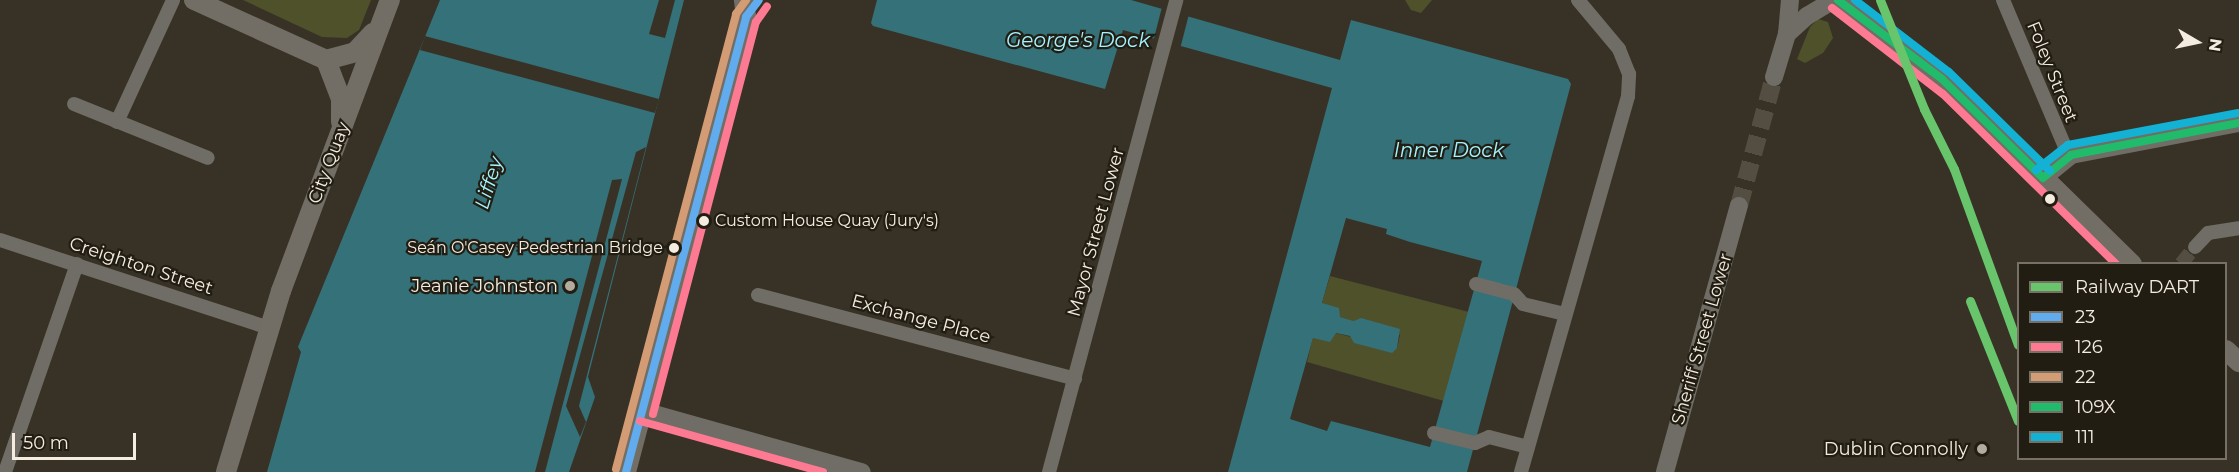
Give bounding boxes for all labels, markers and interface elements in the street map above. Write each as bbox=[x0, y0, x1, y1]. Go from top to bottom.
north arrow bbox=[2167, 12, 2227, 72]
street label: Foley Street bbox=[2022, 18, 2082, 126]
water label: George's Dock bbox=[1006, 28, 1150, 52]
text: N bbox=[2205, 37, 2226, 53]
street label: City Quay bbox=[304, 119, 354, 207]
water label: Inner Dock bbox=[1394, 138, 1504, 162]
street label: Mayor Street Lower bbox=[1063, 145, 1129, 319]
water label: Liffey bbox=[470, 154, 508, 212]
unlabelled marker bbox=[2044, 193, 2056, 205]
place label: Custom House Quay (Jury's) bbox=[715, 211, 939, 231]
marker: Custom House Quay (Jury's) bbox=[698, 215, 710, 227]
street label: Creighton Street bbox=[67, 233, 215, 299]
place label: Seán O'Casey Pedestrian Bridge bbox=[407, 238, 663, 258]
marker: Seán O'Casey Pedestrian Bridge bbox=[668, 242, 680, 254]
street label: Sheriff Street Lower bbox=[1667, 251, 1737, 427]
legend bbox=[2017, 262, 2227, 460]
place label: Jeanie Johnston bbox=[411, 275, 558, 297]
text: Railway DART bbox=[2075, 276, 2199, 298]
marker: Jeanie Johnston bbox=[563, 279, 577, 293]
street label: Exchange Place bbox=[849, 290, 993, 348]
text: 23 bbox=[2075, 306, 2095, 328]
text: 126 bbox=[2075, 336, 2103, 358]
text: 22 bbox=[2075, 366, 2095, 388]
text: 109X bbox=[2075, 396, 2116, 418]
scale bar bbox=[15, 421, 140, 459]
text: 111 bbox=[2075, 426, 2095, 448]
text: 50 m bbox=[23, 432, 69, 454]
place label: Dublin Connolly bbox=[1824, 438, 1968, 460]
marker: Dublin Connolly bbox=[1973, 440, 1991, 458]

